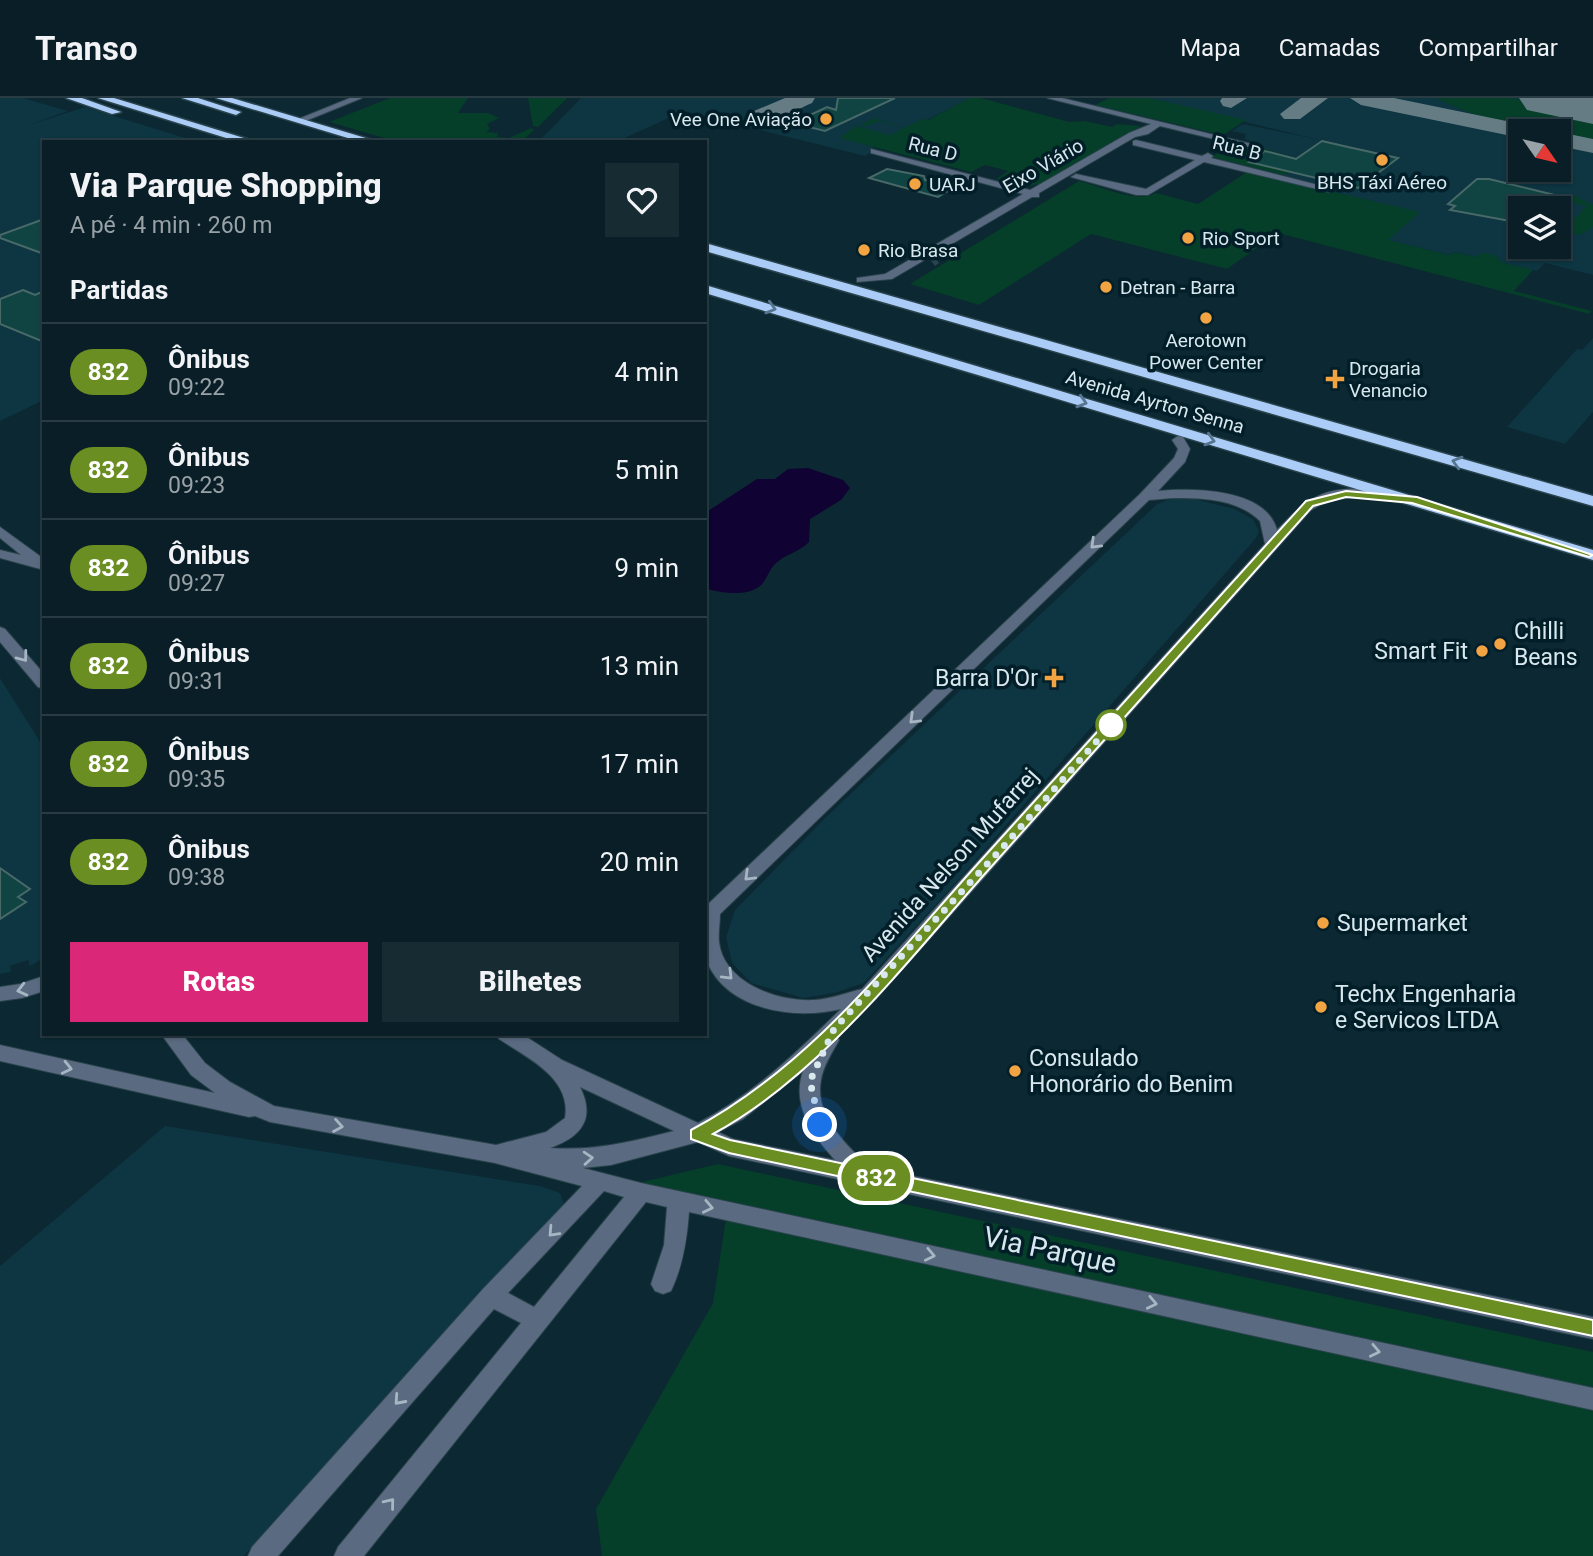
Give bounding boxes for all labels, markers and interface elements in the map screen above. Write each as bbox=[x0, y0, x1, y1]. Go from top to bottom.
text: Transo bbox=[35, 29, 138, 68]
text: Mapa bbox=[1180, 34, 1241, 62]
text: Camadas bbox=[1279, 34, 1380, 62]
text: Compartilhar bbox=[1418, 34, 1558, 62]
place label: Vee One Aviação bbox=[670, 108, 812, 131]
marker: Vee One Aviação bbox=[818, 111, 834, 127]
north arrow bbox=[1508, 119, 1572, 182]
map controls bbox=[1508, 119, 1571, 259]
street label: Rua B bbox=[1210, 131, 1264, 165]
street label: Rua D bbox=[906, 132, 960, 166]
street label: Eixo Viário bbox=[999, 134, 1087, 198]
marker: BHS Táxi Aéreo bbox=[1374, 152, 1390, 168]
button: heart bbox=[605, 163, 679, 237]
text: Via Parque Shopping bbox=[70, 166, 382, 205]
place label: BHS Táxi Aéreo bbox=[1317, 171, 1447, 194]
place label: UARJ bbox=[929, 173, 976, 196]
marker: UARJ bbox=[907, 176, 923, 192]
button: layers bbox=[1508, 196, 1571, 259]
text: A pé · 4 min · 260 m bbox=[70, 212, 272, 239]
place label: Rio Sport bbox=[1202, 227, 1280, 250]
marker: Rio Sport bbox=[1180, 230, 1196, 246]
place label: Rio Brasa bbox=[878, 239, 958, 262]
marker: Rio Brasa bbox=[856, 242, 872, 258]
text: Partidas bbox=[70, 275, 168, 305]
place label: Detran - Barra bbox=[1120, 276, 1235, 299]
marker: Detran - Barra bbox=[1098, 279, 1114, 295]
one-way arrow bbox=[765, 300, 777, 315]
marker: Aerotown Power Center bbox=[1198, 310, 1214, 326]
place label: Aerotown Power Center bbox=[1149, 329, 1263, 374]
text: Ônibus bbox=[168, 344, 250, 374]
text: 4 min bbox=[614, 357, 679, 387]
place label: Drogaria Venancio bbox=[1349, 357, 1428, 402]
text: 832 bbox=[88, 358, 129, 386]
street label: Avenida Ayrton Senna bbox=[1063, 366, 1247, 438]
marker: Drogaria Venancio bbox=[1327, 371, 1343, 387]
text: 09:22 bbox=[168, 374, 225, 401]
one-way arrow bbox=[1076, 394, 1088, 409]
one-way arrow bbox=[1204, 432, 1216, 447]
text: Ônibus bbox=[168, 442, 250, 472]
text: 5 min bbox=[614, 455, 679, 485]
text: 832 bbox=[88, 456, 129, 484]
one-way arrow bbox=[1451, 456, 1463, 470]
text: 09:23 bbox=[168, 472, 225, 499]
one-way arrow bbox=[1090, 536, 1103, 549]
text: Ônibus bbox=[168, 540, 250, 570]
text: 9 min bbox=[614, 553, 679, 583]
text: 832 bbox=[88, 554, 129, 582]
text: 09:27 bbox=[168, 570, 225, 597]
place label: Chilli Beans bbox=[1514, 618, 1578, 671]
marker: Chilli Beans bbox=[1492, 636, 1508, 652]
text: Ônibus bbox=[168, 638, 250, 668]
place label: Smart Fit bbox=[1374, 638, 1468, 665]
marker: Smart Fit bbox=[1474, 643, 1490, 659]
one-way arrow bbox=[15, 649, 27, 662]
text: 13 min bbox=[600, 651, 679, 681]
text: 832 bbox=[88, 652, 129, 680]
place label: Barra D'Or bbox=[935, 665, 1038, 692]
text: 09:31 bbox=[168, 668, 225, 695]
marker: Barra D'Or bbox=[1044, 668, 1064, 688]
one-way arrow bbox=[909, 710, 922, 723]
unlabelled marker bbox=[1096, 710, 1126, 740]
text: Ônibus bbox=[168, 736, 250, 766]
text: 17 min bbox=[600, 749, 679, 779]
text: 832 bbox=[88, 750, 129, 778]
street label: Avenida Nelson Mufarrej bbox=[856, 763, 1044, 967]
text: 09:35 bbox=[168, 766, 225, 793]
text: Ônibus bbox=[168, 834, 250, 864]
text: 20 min bbox=[600, 847, 679, 877]
text: 832 bbox=[88, 848, 129, 876]
text: 09:38 bbox=[168, 864, 225, 891]
one-way arrow bbox=[745, 868, 758, 881]
place label: Supermarket bbox=[1337, 910, 1468, 937]
marker: Supermarket bbox=[1315, 915, 1331, 931]
button: Rotas bbox=[70, 942, 368, 1022]
button: Bilhetes bbox=[382, 942, 679, 1022]
one-way arrow bbox=[720, 966, 733, 979]
place label: Techx Engenharia e Servicos LTDA bbox=[1335, 981, 1516, 1034]
one-way arrow bbox=[16, 982, 28, 996]
marker: Techx Engenharia e Servicos LTDA bbox=[1313, 999, 1329, 1015]
place label: Consulado Honorário do Benim bbox=[1029, 1045, 1233, 1098]
one-way arrow bbox=[60, 1060, 72, 1074]
marker: Consulado Honorário do Benim bbox=[1007, 1063, 1023, 1079]
your location bbox=[802, 1107, 837, 1142]
one-way arrow bbox=[332, 1118, 344, 1133]
one-way arrow bbox=[583, 1151, 594, 1166]
line badge: 832 bbox=[836, 1155, 916, 1201]
text: 832 bbox=[855, 1164, 897, 1192]
one-way arrow bbox=[702, 1198, 714, 1213]
street label: Via Parque bbox=[981, 1220, 1119, 1280]
one-way arrow bbox=[548, 1224, 561, 1237]
one-way arrow bbox=[924, 1247, 936, 1261]
one-way arrow bbox=[1146, 1295, 1158, 1310]
one-way arrow bbox=[1369, 1343, 1381, 1358]
one-way arrow bbox=[394, 1392, 407, 1405]
one-way arrow bbox=[382, 1499, 395, 1511]

